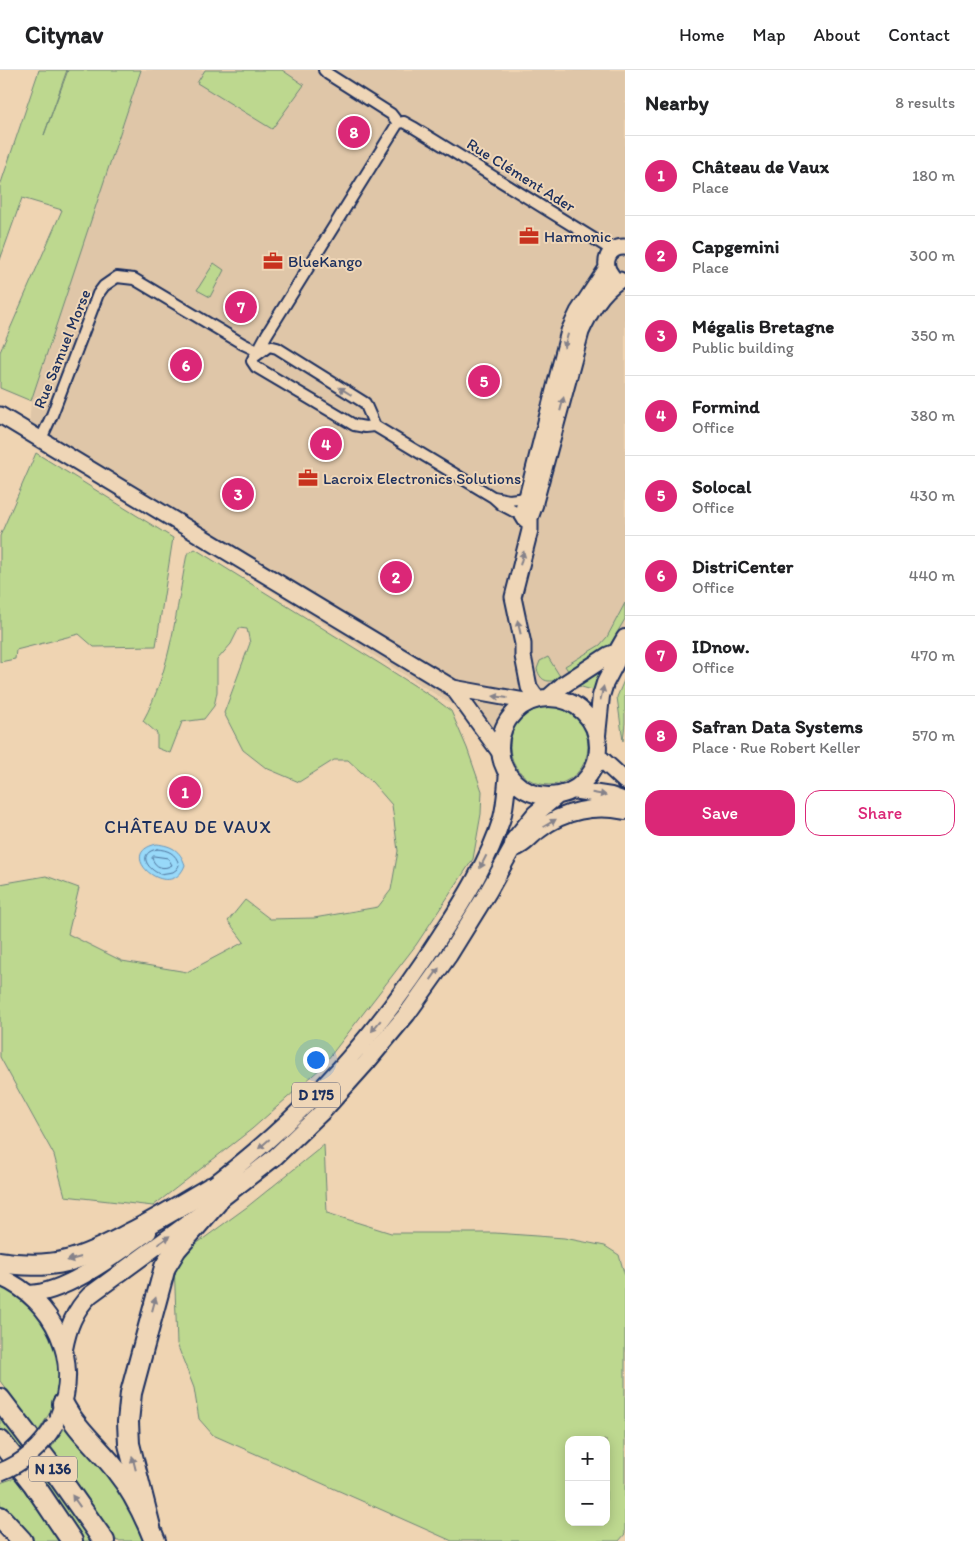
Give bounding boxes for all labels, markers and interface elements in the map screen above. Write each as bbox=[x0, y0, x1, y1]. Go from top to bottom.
text: Citynav bbox=[25, 20, 103, 49]
text: Home bbox=[679, 24, 725, 46]
text: Map bbox=[753, 24, 786, 46]
text: About bbox=[814, 24, 860, 46]
text: Contact bbox=[888, 24, 950, 46]
text: Nearby bbox=[645, 90, 709, 115]
text: 8 results bbox=[895, 93, 955, 112]
pin: 8 bbox=[338, 113, 370, 151]
street label: Rue Clément Ader bbox=[463, 134, 579, 216]
text: Château de Vaux bbox=[692, 155, 829, 178]
text: 1 bbox=[657, 166, 665, 185]
text: 180 m bbox=[912, 166, 955, 185]
text: Place bbox=[692, 178, 729, 197]
office icon: Harmonic bbox=[518, 225, 540, 247]
place label: Harmonic bbox=[544, 227, 611, 246]
text: Capgemini bbox=[692, 235, 779, 258]
text: 2 bbox=[657, 246, 665, 265]
text: 300 m bbox=[910, 246, 955, 265]
office icon: BlueKango bbox=[262, 250, 284, 272]
place label: BlueKango bbox=[288, 252, 363, 271]
text: Place bbox=[692, 258, 729, 277]
street label: Rue Samuel Morse bbox=[29, 287, 95, 411]
pin: 7 bbox=[225, 288, 257, 326]
text: Mégalis Bretagne bbox=[692, 315, 834, 338]
text: 3 bbox=[657, 326, 665, 345]
text: 350 m bbox=[911, 326, 955, 345]
one-way arrow bbox=[562, 333, 570, 348]
text: Public building bbox=[692, 338, 794, 357]
pin: 6 bbox=[170, 346, 202, 384]
pin: 5 bbox=[468, 362, 500, 400]
one-way arrow bbox=[338, 386, 351, 395]
text: Formind bbox=[692, 395, 760, 418]
one-way arrow bbox=[558, 397, 566, 412]
text: 4 bbox=[656, 406, 666, 425]
text: 380 m bbox=[911, 406, 955, 425]
text: Office bbox=[692, 418, 734, 437]
pin: 4 bbox=[310, 425, 342, 463]
office icon: Lacroix Electronics Solutions bbox=[297, 467, 319, 489]
place label: Lacroix Electronics Solutions bbox=[323, 469, 521, 488]
pin: 3 bbox=[222, 475, 254, 513]
text: Solocal bbox=[692, 475, 751, 498]
text: 5 bbox=[657, 486, 665, 505]
text: 430 m bbox=[910, 486, 955, 505]
text: Office bbox=[692, 498, 734, 517]
one-way arrow bbox=[518, 550, 526, 565]
text: DistriCenter bbox=[692, 555, 793, 578]
pin: 2 bbox=[380, 558, 412, 596]
text: 6 bbox=[657, 566, 665, 585]
text: 440 m bbox=[909, 566, 955, 585]
text: Office bbox=[692, 578, 734, 597]
one-way arrow bbox=[515, 619, 523, 634]
text: IDnow. bbox=[692, 635, 750, 658]
text: 7 bbox=[657, 646, 665, 665]
text: 470 m bbox=[911, 646, 955, 665]
text: Office bbox=[692, 658, 734, 677]
one-way arrow bbox=[598, 686, 606, 701]
one-way arrow bbox=[491, 693, 507, 701]
text: Safran Data Systems bbox=[692, 715, 863, 738]
text: 8 bbox=[657, 726, 665, 745]
text: 570 m bbox=[912, 726, 955, 745]
text: Place · Rue Robert Keller bbox=[692, 738, 860, 757]
pin: 1 bbox=[169, 773, 201, 811]
button: Save bbox=[645, 790, 795, 836]
button: Share bbox=[805, 790, 955, 836]
one-way arrow bbox=[591, 791, 607, 799]
district label: CHÂTEAU DE VAUX bbox=[104, 816, 272, 838]
one-way arrow bbox=[543, 818, 556, 827]
one-way arrow bbox=[479, 855, 487, 870]
one-way arrow bbox=[430, 967, 440, 981]
one-way arrow bbox=[371, 1020, 382, 1033]
your location bbox=[303, 1047, 329, 1073]
road number: D 175 bbox=[292, 1082, 340, 1108]
one-way arrow bbox=[258, 1138, 271, 1149]
one-way arrow bbox=[157, 1235, 171, 1245]
one-way arrow bbox=[67, 1256, 82, 1264]
one-way arrow bbox=[150, 1296, 158, 1311]
map controls bbox=[565, 1436, 610, 1526]
button: + bbox=[565, 1436, 610, 1481]
one-way arrow bbox=[130, 1455, 138, 1470]
road number: N 136 bbox=[29, 1456, 77, 1482]
button: − bbox=[565, 1481, 610, 1526]
one-way arrow bbox=[71, 1494, 81, 1508]

